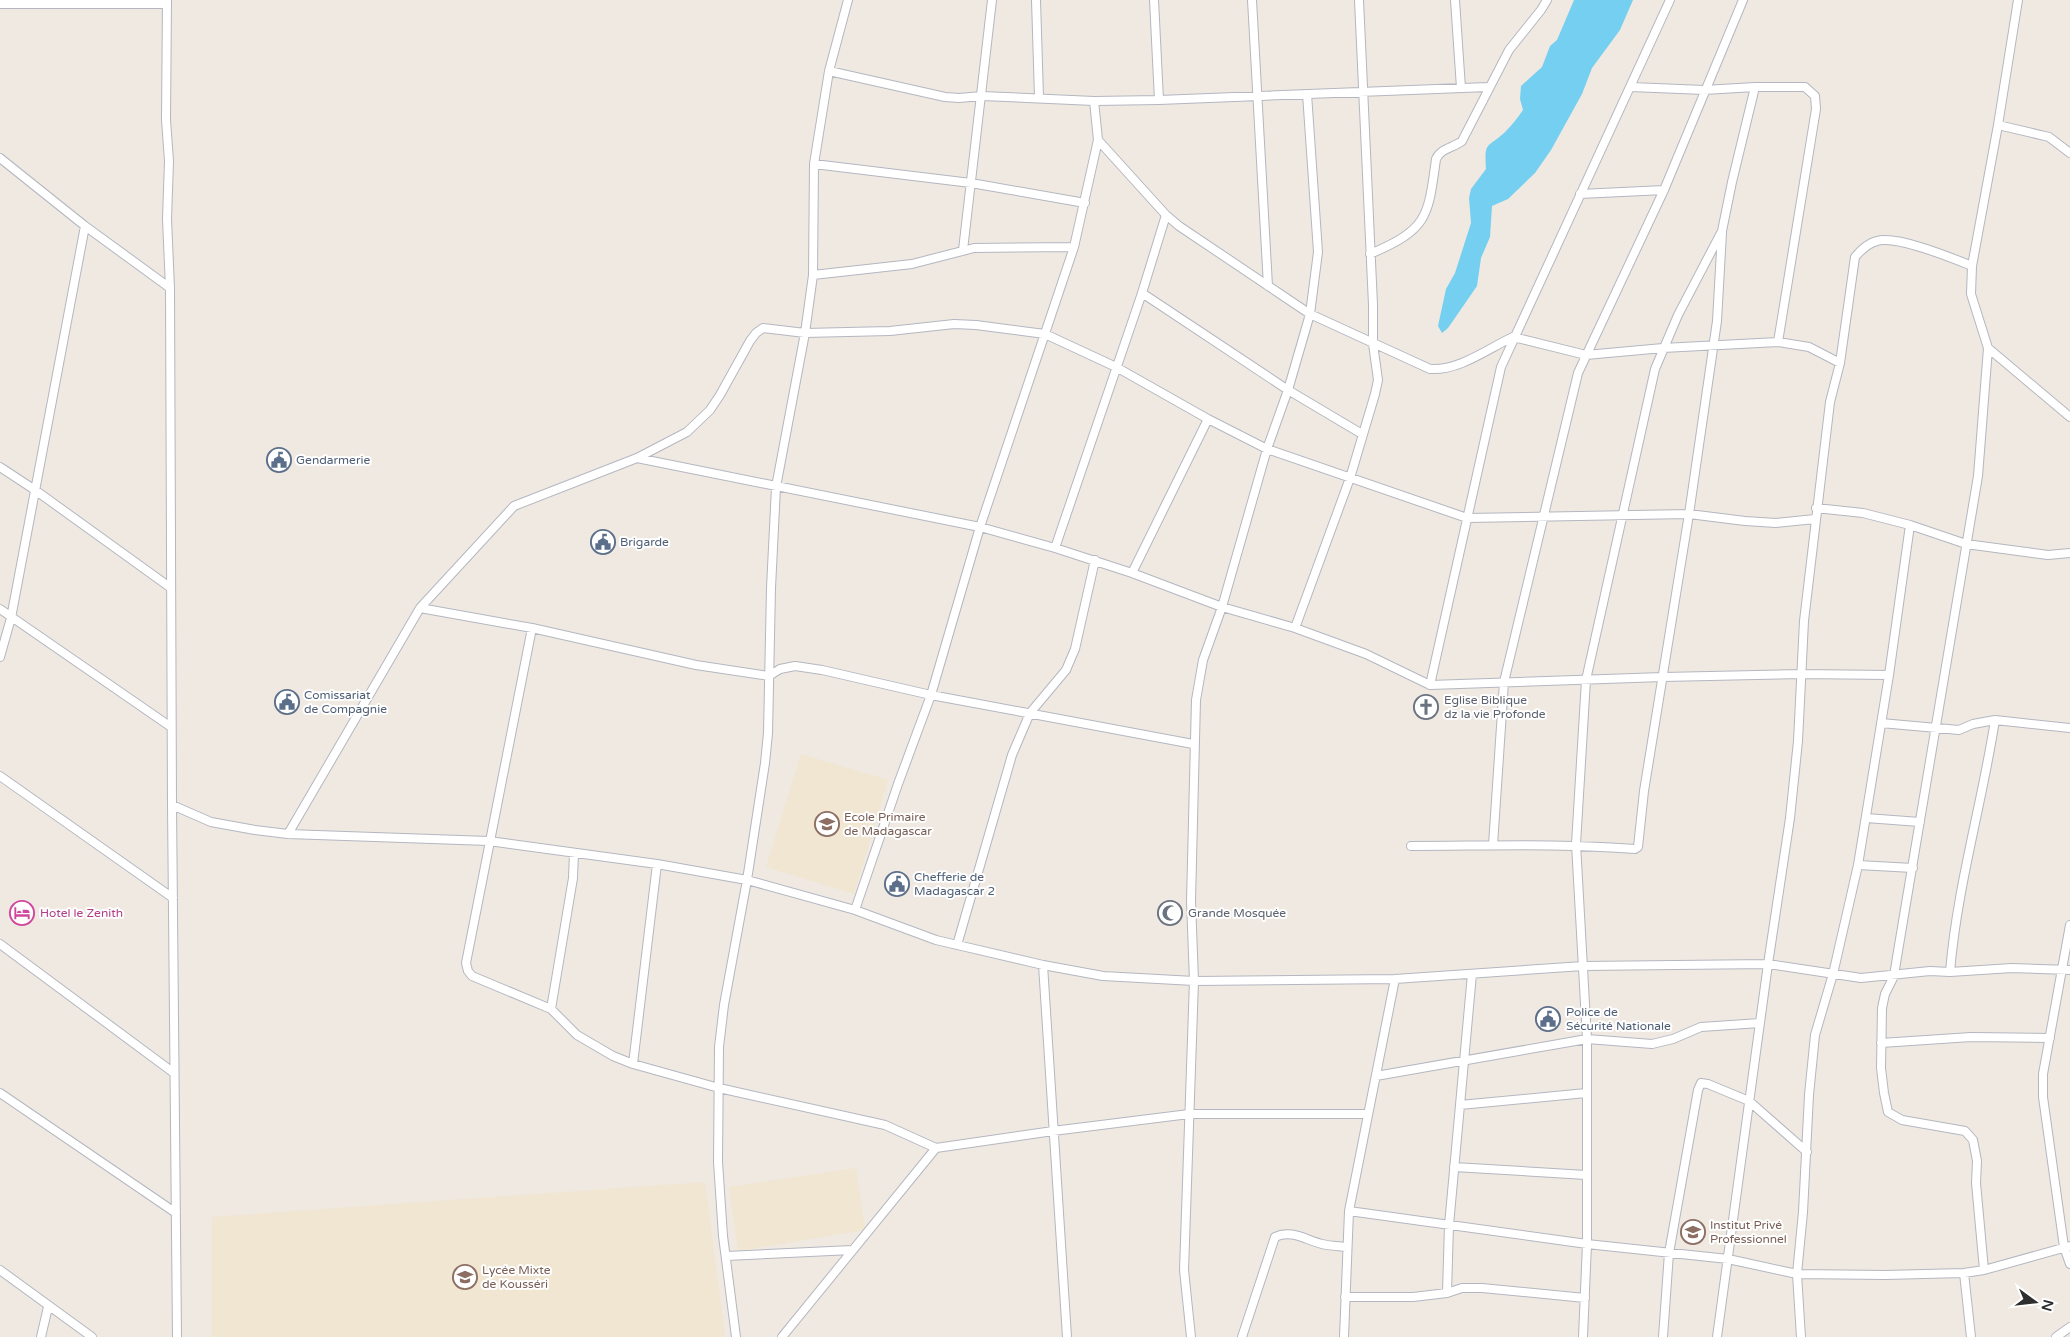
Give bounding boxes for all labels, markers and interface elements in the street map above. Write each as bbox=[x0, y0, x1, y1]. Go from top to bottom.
public building icon: Gendarmerie bbox=[266, 447, 292, 473]
place label: Gendarmerie bbox=[296, 453, 370, 467]
public building icon: Brigarde bbox=[590, 529, 616, 555]
place label: Brigarde bbox=[620, 535, 669, 549]
place label: Comissariat de Compagnie bbox=[304, 688, 387, 716]
public building icon: Comissariat de Compagnie bbox=[274, 689, 300, 715]
place label: Eglise Biblique dz la vie Profonde bbox=[1444, 693, 1546, 721]
church icon: Eglise Biblique dz la vie Profonde bbox=[1413, 694, 1439, 720]
place label: Ecole Primaire de Madagascar bbox=[844, 810, 932, 838]
school or university icon: Ecole Primaire de Madagascar bbox=[814, 811, 840, 837]
place label: Chefferie de Madagascar 2 bbox=[914, 870, 995, 898]
public building icon: Chefferie de Madagascar 2 bbox=[884, 871, 910, 897]
hotel icon: Hotel le Zenith bbox=[9, 900, 35, 926]
mosque icon: Grande Mosquée bbox=[1157, 900, 1183, 926]
place label: Hotel le Zenith bbox=[40, 906, 123, 920]
place label: Grande Mosquée bbox=[1188, 906, 1286, 920]
place label: Police de Sécurité Nationale bbox=[1566, 1005, 1671, 1033]
public building icon: Police de Sécurité Nationale bbox=[1535, 1006, 1561, 1032]
place label: Institut Privé Professionnel bbox=[1710, 1218, 1787, 1246]
school or university icon: Institut Privé Professionnel bbox=[1680, 1219, 1706, 1245]
place label: Lycée Mixte de Kousséri bbox=[482, 1263, 551, 1291]
school or university icon: Lycée Mixte de Kousséri bbox=[452, 1264, 478, 1290]
north arrow bbox=[2010, 1277, 2060, 1327]
text: N bbox=[2037, 1298, 2057, 1313]

